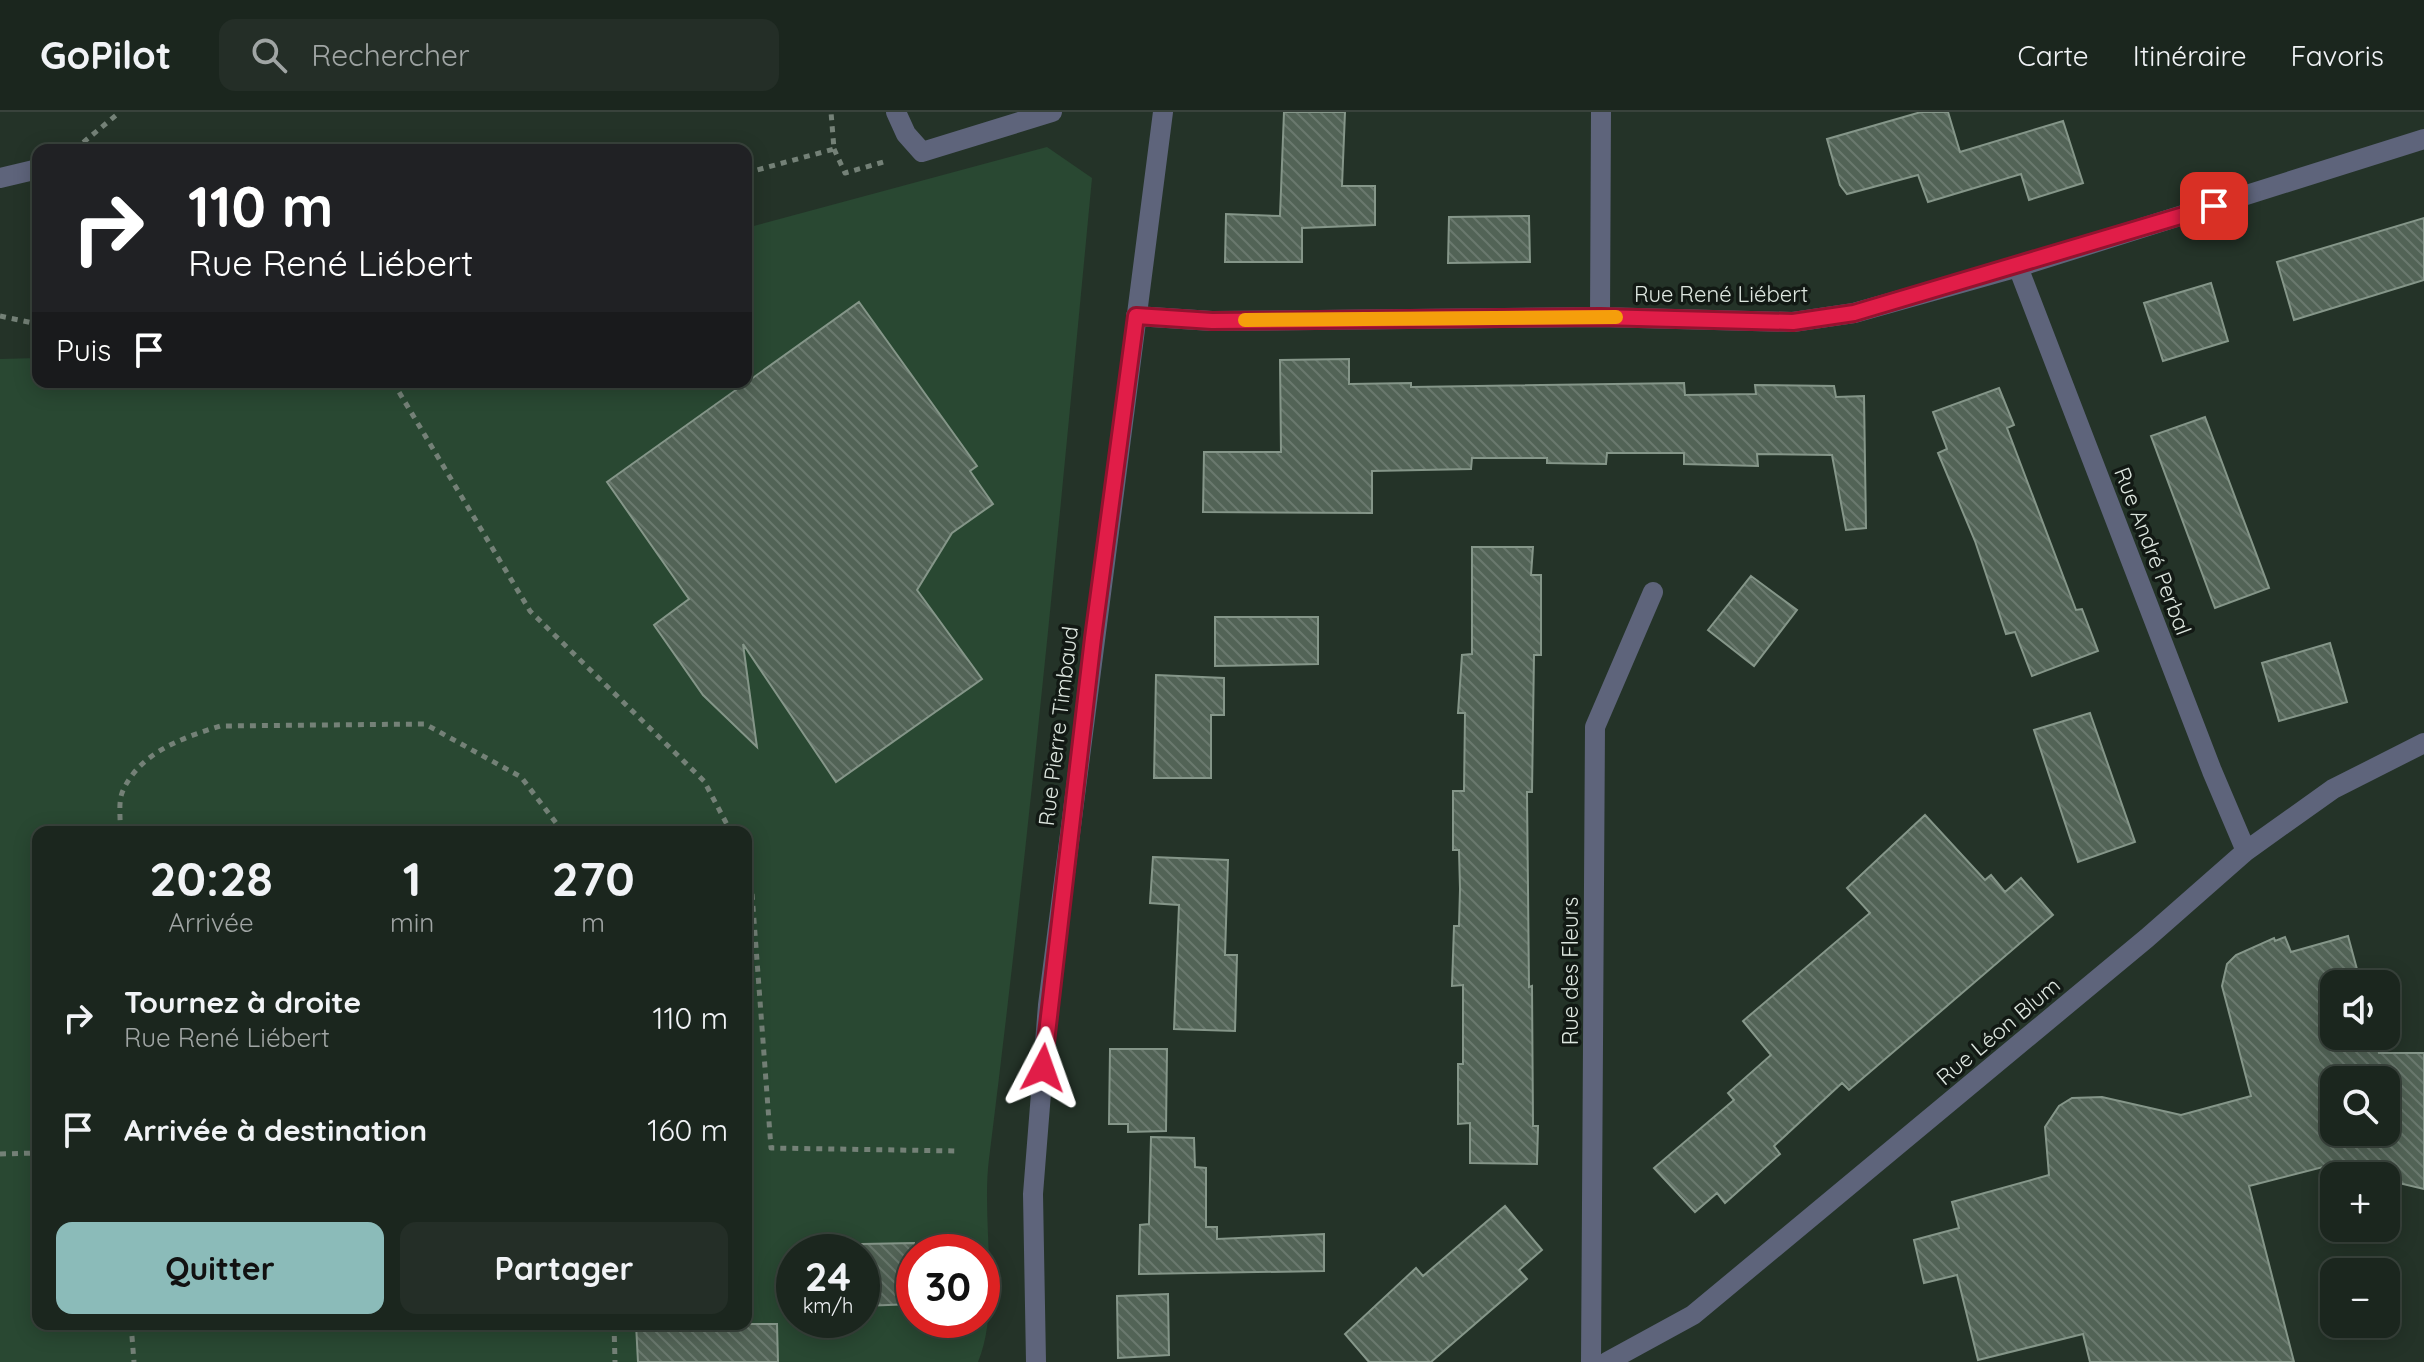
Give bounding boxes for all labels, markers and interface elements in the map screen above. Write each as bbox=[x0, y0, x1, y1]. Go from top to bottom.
search box bbox=[219, 19, 779, 91]
text: GoPilot bbox=[40, 31, 171, 79]
icon: search bbox=[247, 33, 291, 77]
text: Rechercher bbox=[311, 36, 470, 74]
text: Carte bbox=[2017, 38, 2089, 73]
text: Itinéraire bbox=[2133, 38, 2247, 73]
text: Favoris bbox=[2291, 38, 2384, 73]
text: 110 m bbox=[188, 171, 333, 241]
pin bbox=[2180, 172, 2248, 240]
icon: right bbox=[56, 176, 160, 280]
icon: arrive bbox=[2192, 184, 2236, 228]
text: Rue René Liébert bbox=[188, 240, 473, 285]
street label: Rue René Liébert bbox=[1634, 280, 1808, 308]
icon: arrive bbox=[127, 328, 171, 372]
text: Puis bbox=[56, 331, 111, 369]
street label: Rue André Perbal bbox=[2108, 463, 2198, 639]
street label: Rue Pierre Timbaud bbox=[1032, 625, 1084, 827]
text: 20:28 bbox=[149, 848, 273, 908]
text: 1 bbox=[403, 848, 422, 908]
text: 270 bbox=[552, 848, 635, 908]
street label: Rue des Fleurs bbox=[1556, 897, 1584, 1045]
text: Arrivée bbox=[168, 906, 254, 939]
text: min bbox=[390, 906, 434, 939]
text: m bbox=[581, 906, 605, 939]
map controls bbox=[2320, 970, 2400, 1338]
button: sound bbox=[2320, 970, 2400, 1050]
street label: Rue Léon Blum bbox=[1930, 971, 2066, 1091]
text: Tournez à droite bbox=[124, 983, 361, 1021]
icon: right bbox=[56, 996, 100, 1040]
text: 110 m bbox=[652, 999, 728, 1037]
text: Rue René Liébert bbox=[124, 1021, 330, 1054]
position arrow bbox=[1001, 1026, 1085, 1110]
button: search bbox=[2320, 1066, 2400, 1146]
icon: arrive bbox=[56, 1108, 100, 1152]
text: Arrivée à destination bbox=[124, 1111, 427, 1149]
text: 160 m bbox=[647, 1111, 728, 1149]
button: + bbox=[2320, 1162, 2400, 1242]
button: Quitter bbox=[56, 1222, 384, 1314]
button: Partager bbox=[400, 1222, 728, 1314]
speed limit sign: 30 bbox=[896, 1234, 1000, 1338]
text: 24 bbox=[805, 1251, 851, 1301]
button: − bbox=[2320, 1258, 2400, 1338]
text: km/h bbox=[803, 1293, 853, 1318]

